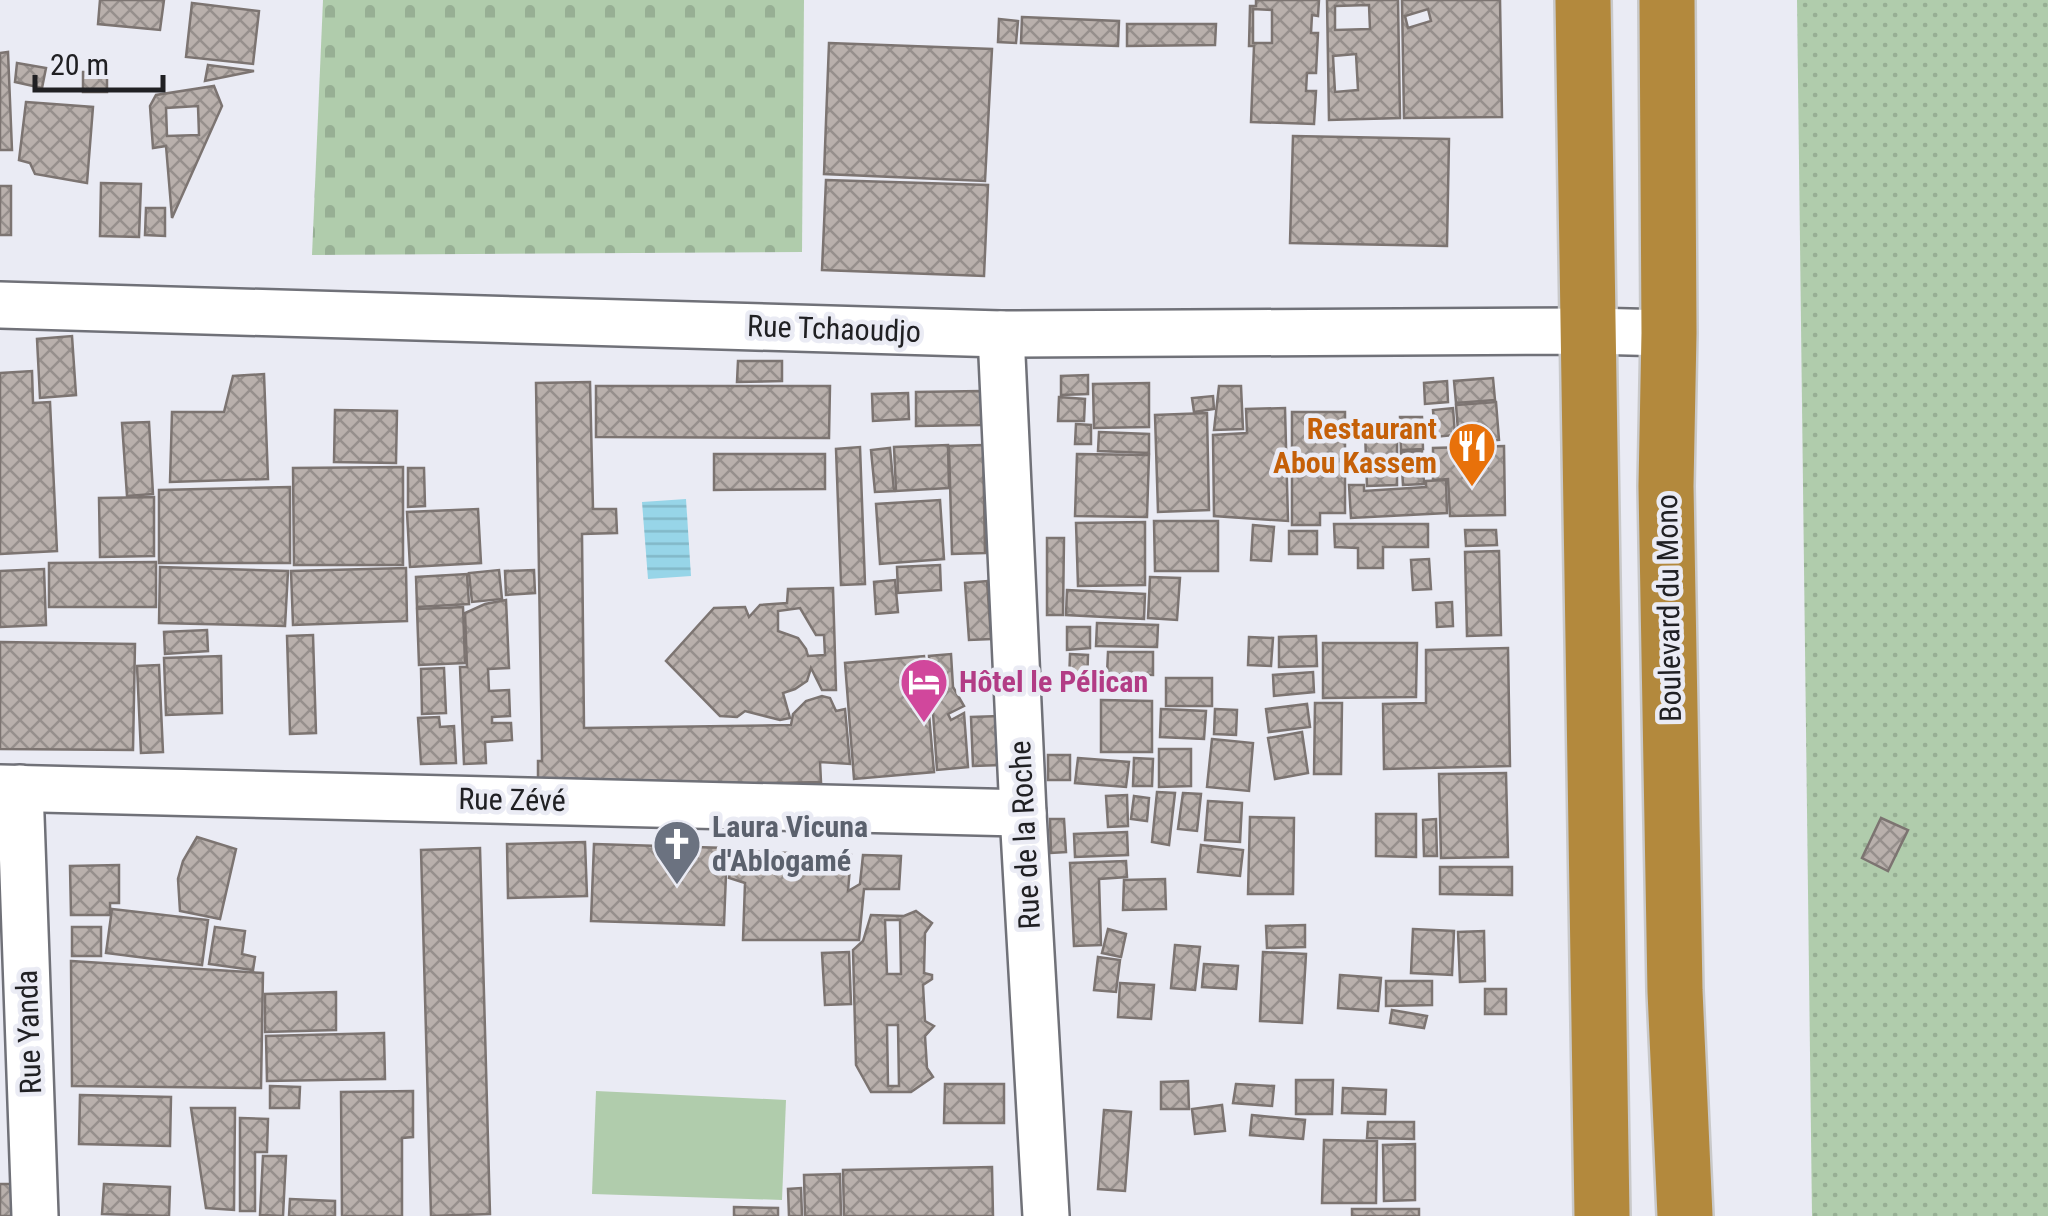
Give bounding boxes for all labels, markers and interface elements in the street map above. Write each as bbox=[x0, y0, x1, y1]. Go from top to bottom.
scale bar bbox=[35, 30, 162, 92]
text: 20 m bbox=[50, 47, 109, 82]
street label: Rue Tchaoudjo bbox=[747, 308, 922, 349]
place label: Restaurant Abou Kassem bbox=[1273, 411, 1437, 480]
restaurant icon: Restaurant Abou Kassem bbox=[1446, 420, 1498, 488]
street label: Boulevard du Mono bbox=[1649, 494, 1688, 722]
hotel icon: Hôtel le Pélican bbox=[898, 656, 950, 724]
place label: Hôtel le Pélican bbox=[959, 664, 1148, 699]
street label: Rue de la Roche bbox=[1002, 740, 1047, 930]
street label: Rue Zévé bbox=[458, 781, 566, 818]
place label: Laura Vicuna d'Ablogamé bbox=[712, 809, 868, 878]
church icon: Laura Vicuna d'Ablogamé bbox=[651, 818, 703, 886]
street label: Rue Yanda bbox=[9, 969, 48, 1095]

